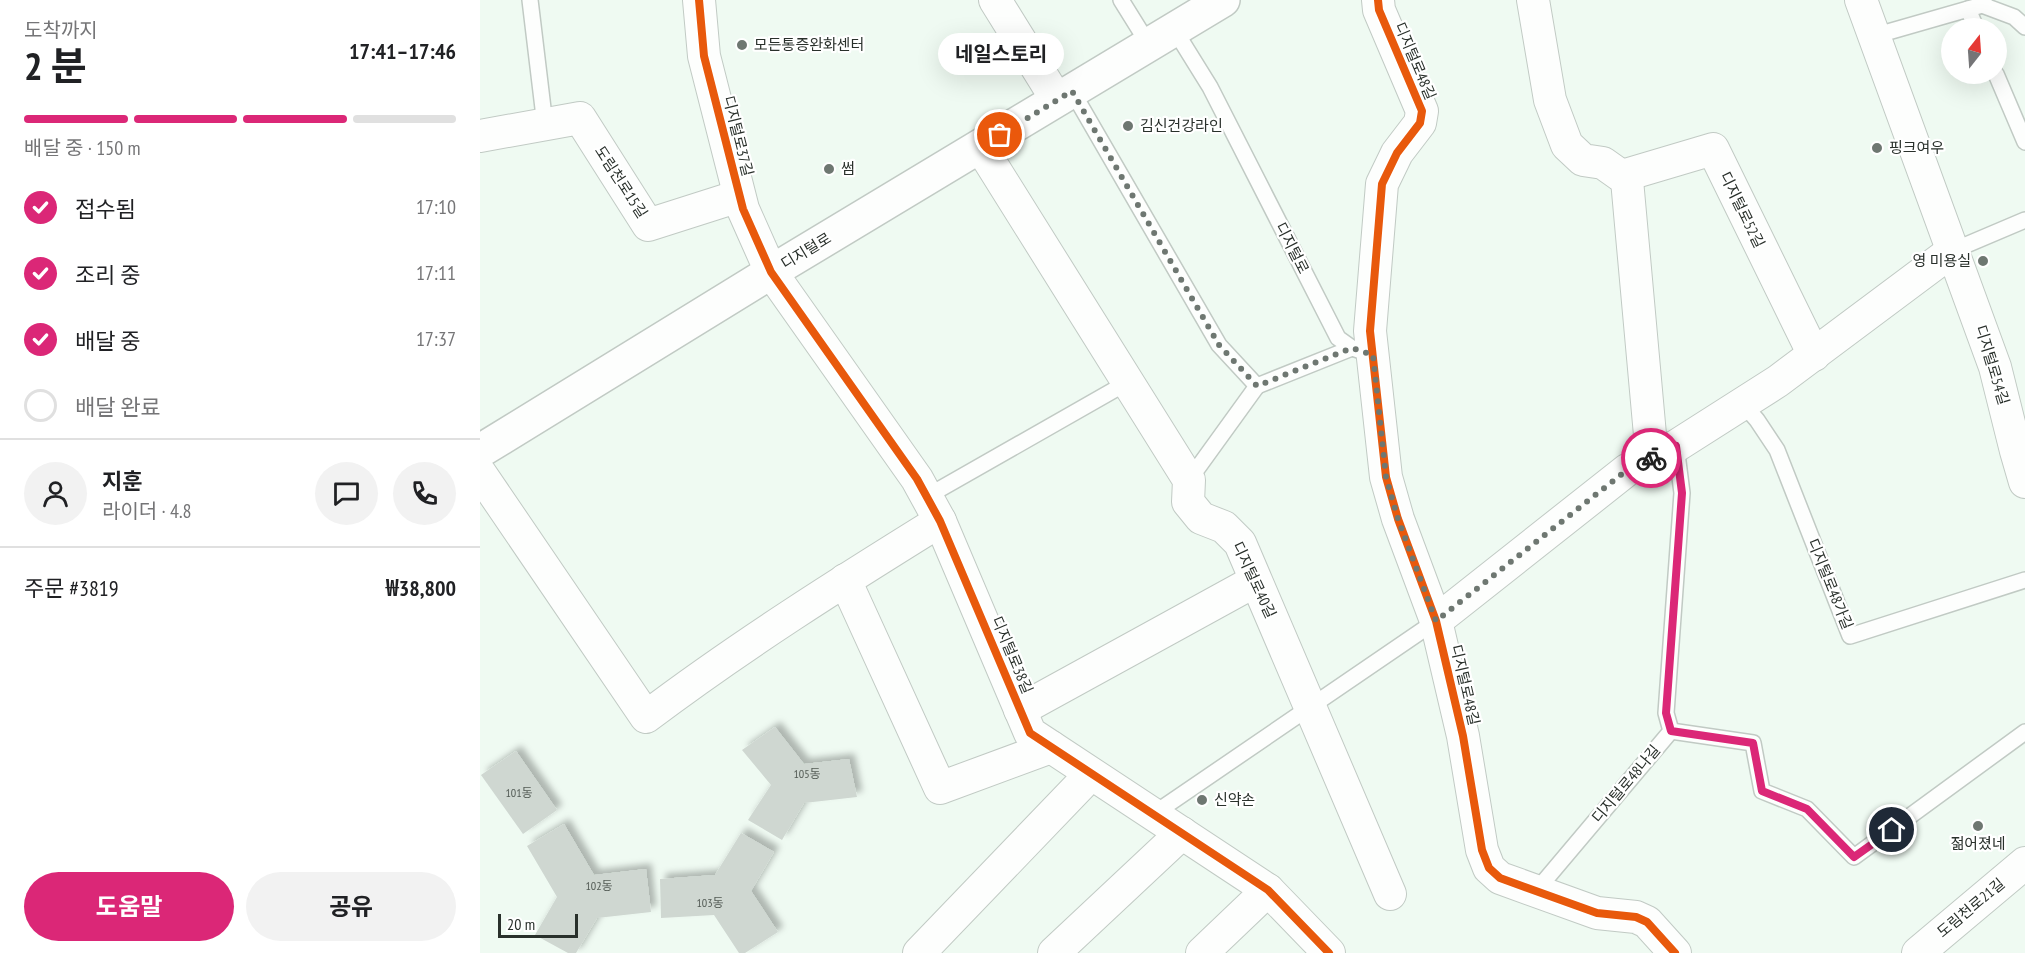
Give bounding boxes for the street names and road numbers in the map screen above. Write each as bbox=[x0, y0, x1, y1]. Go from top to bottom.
street label: 디지털로48길 bbox=[1391, 19, 1440, 102]
street label: 디지털로37길 bbox=[719, 94, 758, 178]
street label: 도림천로15길 bbox=[591, 142, 652, 222]
street label: 디지털로52길 bbox=[1716, 169, 1769, 251]
street label: 디지털로 bbox=[1271, 219, 1313, 277]
street label: 디지털로 bbox=[777, 228, 834, 273]
street label: 디지털로54길 bbox=[1971, 323, 2014, 407]
street label: 디지털로48가길 bbox=[1804, 536, 1857, 632]
street label: 디지털로40길 bbox=[1228, 538, 1280, 621]
street label: 디지털로38길 bbox=[988, 613, 1037, 696]
street label: 디지털로48길 bbox=[1447, 643, 1484, 727]
street label: 디지털로48나길 bbox=[1587, 741, 1664, 827]
street label: 도림천로21길 bbox=[1933, 874, 2008, 941]

